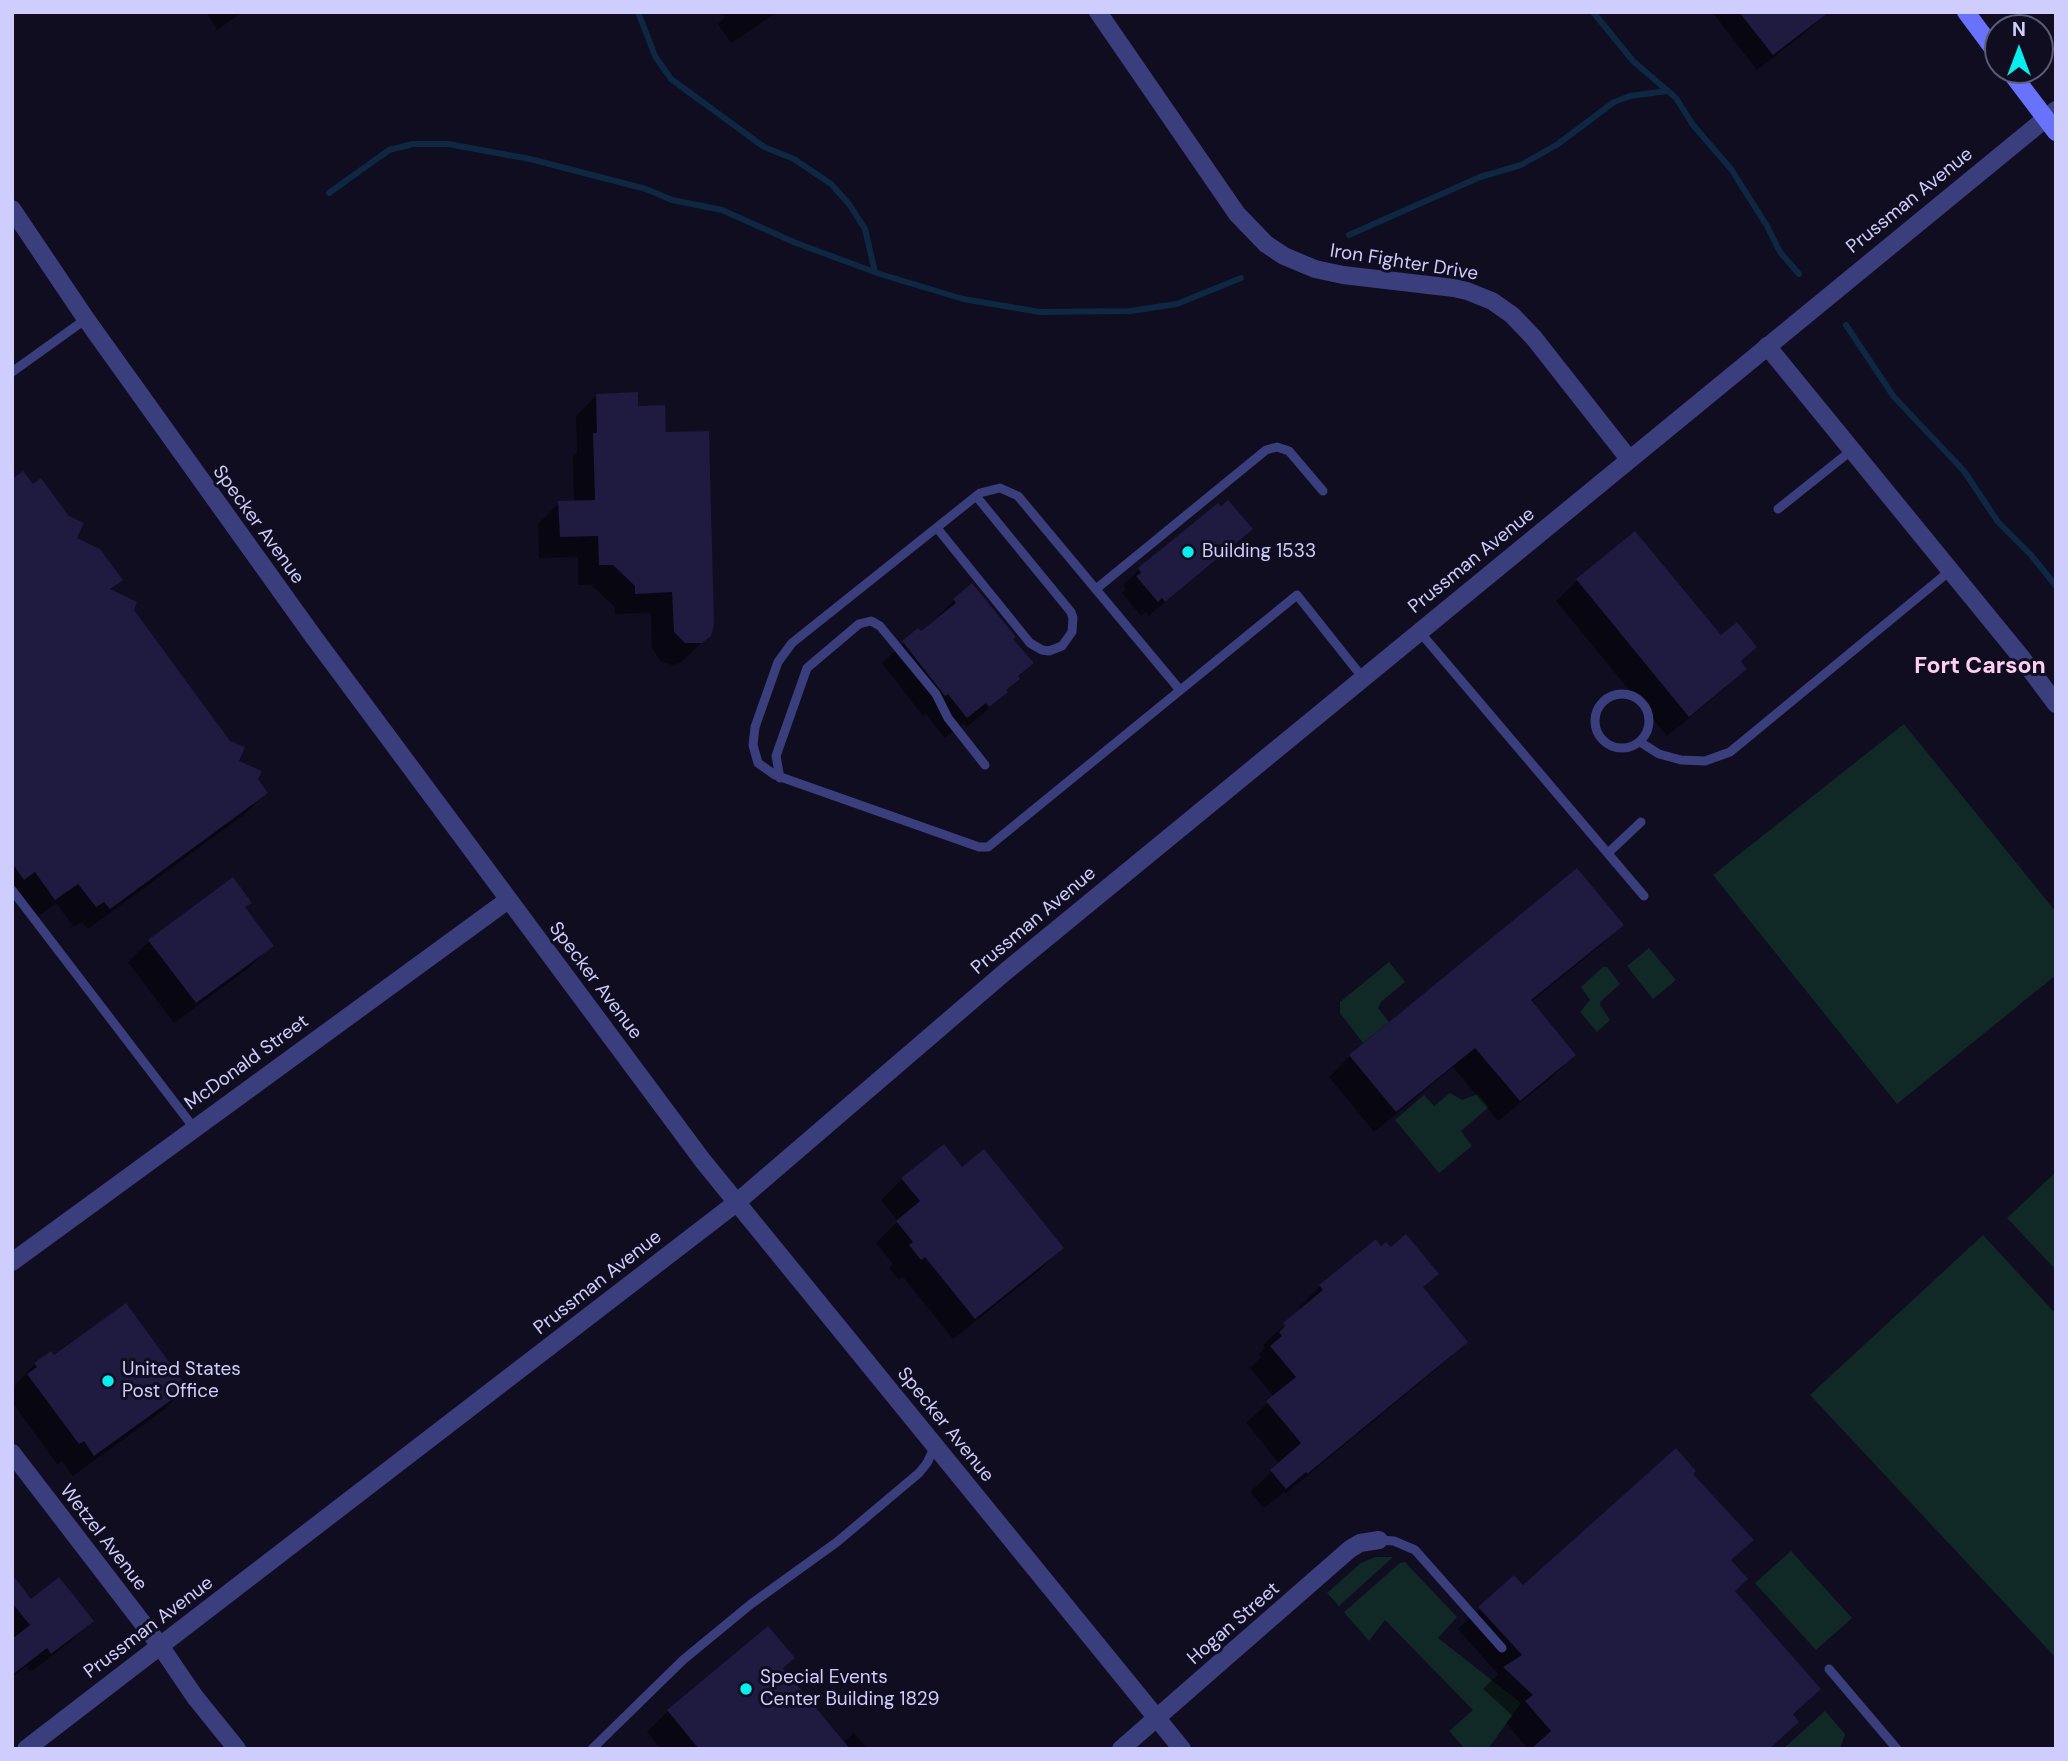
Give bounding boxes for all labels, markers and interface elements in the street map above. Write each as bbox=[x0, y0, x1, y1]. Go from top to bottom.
north arrow bbox=[1984, 14, 2054, 84]
text: N bbox=[2012, 17, 2026, 42]
street label: Prussman Avenue bbox=[1842, 143, 1978, 259]
street label: Iron Fighter Drive bbox=[1328, 240, 1480, 286]
street label: Specker Avenue bbox=[207, 461, 309, 589]
street label: Prussman Avenue bbox=[1404, 503, 1540, 619]
place label: Building 1533 bbox=[1202, 541, 1316, 563]
marker: Building 1533 bbox=[1180, 544, 1196, 560]
district label: Fort Carson bbox=[1914, 653, 2046, 681]
street label: Prussman Avenue bbox=[967, 862, 1101, 980]
street label: Specker Avenue bbox=[543, 918, 647, 1044]
street label: McDonald Street bbox=[181, 1010, 313, 1116]
street label: Prussman Avenue bbox=[530, 1226, 666, 1340]
place label: United States Post Office bbox=[122, 1359, 241, 1403]
street label: Specker Avenue bbox=[892, 1363, 998, 1487]
marker: United States Post Office bbox=[100, 1373, 116, 1389]
street label: Wetzel Avenue bbox=[54, 1480, 152, 1596]
street label: Prussman Avenue bbox=[80, 1572, 218, 1684]
street label: Hogan Street bbox=[1183, 1578, 1285, 1670]
place label: Special Events Center Building 1829 bbox=[760, 1667, 939, 1711]
marker: Special Events Center Building 1829 bbox=[738, 1681, 754, 1697]

